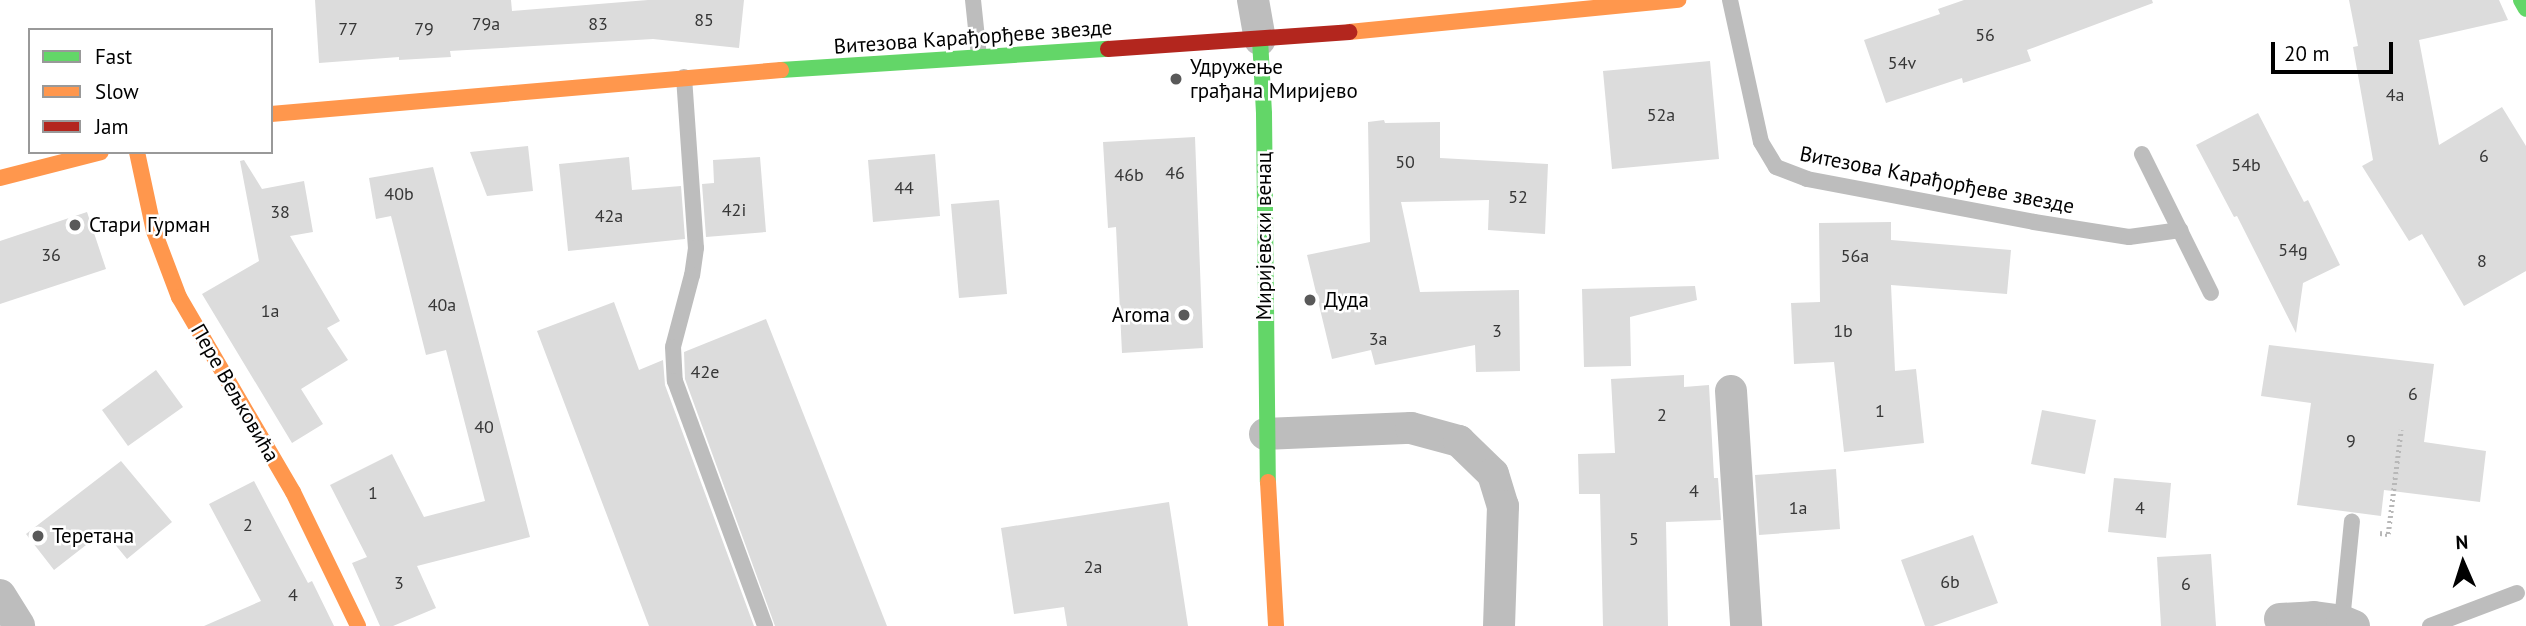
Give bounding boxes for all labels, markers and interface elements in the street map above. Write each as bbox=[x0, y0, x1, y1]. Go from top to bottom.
house number: 85 bbox=[694, 9, 714, 31]
house number: 79a bbox=[472, 13, 500, 35]
house number: 83 bbox=[588, 13, 608, 35]
street label: Витезова Карађорђеве звезде bbox=[833, 15, 1113, 59]
house number: 77 bbox=[338, 18, 358, 40]
house number: 79 bbox=[414, 18, 434, 40]
house number: 56 bbox=[1975, 24, 1995, 46]
legend bbox=[28, 28, 273, 154]
scale bar bbox=[2274, 28, 2396, 72]
text: 20 m bbox=[2284, 40, 2330, 67]
text: Fast bbox=[95, 43, 132, 70]
house number: 54v bbox=[1888, 52, 1916, 74]
place label: Удружење грађана Миријево bbox=[1190, 54, 1358, 104]
marker: Удружење грађана Миријево bbox=[1168, 71, 1184, 87]
text: Slow bbox=[95, 78, 139, 105]
house number: 4a bbox=[2386, 84, 2404, 106]
house number: 52a bbox=[1647, 104, 1675, 126]
text: Jam bbox=[95, 113, 129, 140]
street label: Витезова Карађорђеве звезде bbox=[1798, 141, 2076, 219]
house number: 6 bbox=[2479, 145, 2489, 167]
house number: 50 bbox=[1395, 151, 1415, 173]
street label: Миријевски венац bbox=[1251, 152, 1277, 320]
house number: 54b bbox=[2231, 154, 2261, 176]
house number: 46 bbox=[1165, 162, 1185, 184]
house number: 46b bbox=[1114, 164, 1144, 186]
house number: 44 bbox=[894, 177, 914, 199]
house number: 40b bbox=[384, 183, 414, 205]
house number: 52 bbox=[1508, 186, 1528, 208]
house number: 42i bbox=[722, 199, 746, 221]
house number: 38 bbox=[270, 201, 290, 223]
house number: 42a bbox=[595, 205, 623, 227]
place label: Стари Гурман bbox=[89, 212, 210, 238]
marker: Стари Гурман bbox=[67, 217, 83, 233]
house number: 54g bbox=[2278, 239, 2308, 261]
house number: 36 bbox=[41, 244, 61, 266]
house number: 56a bbox=[1841, 245, 1869, 267]
house number: 8 bbox=[2477, 250, 2487, 272]
place label: Дуда bbox=[1324, 287, 1369, 313]
marker: Дуда bbox=[1302, 292, 1318, 308]
house number: 40a bbox=[428, 294, 456, 316]
house number: 1a bbox=[261, 300, 279, 322]
place label: Aroma bbox=[1112, 302, 1170, 328]
marker: Aroma bbox=[1176, 307, 1192, 323]
street label: Пере Вељковића bbox=[185, 320, 285, 466]
house number: 3 bbox=[1492, 320, 1502, 342]
house number: 1b bbox=[1833, 320, 1853, 342]
house number: 3a bbox=[1369, 328, 1387, 350]
house number: 42e bbox=[691, 361, 719, 383]
house number: 6 bbox=[2408, 383, 2418, 405]
house number: 1 bbox=[1875, 400, 1885, 422]
house number: 2 bbox=[1657, 404, 1667, 426]
house number: 40 bbox=[474, 416, 494, 438]
house number: 9 bbox=[2346, 430, 2356, 452]
house number: 4 bbox=[1689, 480, 1699, 502]
house number: 1 bbox=[368, 482, 378, 504]
house number: 1a bbox=[1789, 497, 1807, 519]
house number: 4 bbox=[2135, 497, 2145, 519]
house number: 2 bbox=[243, 514, 253, 536]
place label: Теретана bbox=[52, 523, 134, 549]
marker: Теретана bbox=[30, 528, 46, 544]
house number: 5 bbox=[1629, 528, 1639, 550]
north arrow bbox=[2428, 528, 2498, 598]
text: N bbox=[2455, 530, 2469, 554]
house number: 2a bbox=[1084, 556, 1102, 578]
house number: 6b bbox=[1940, 571, 1960, 593]
house number: 3 bbox=[394, 572, 404, 594]
house number: 6 bbox=[2181, 573, 2191, 595]
house number: 4 bbox=[288, 584, 298, 606]

